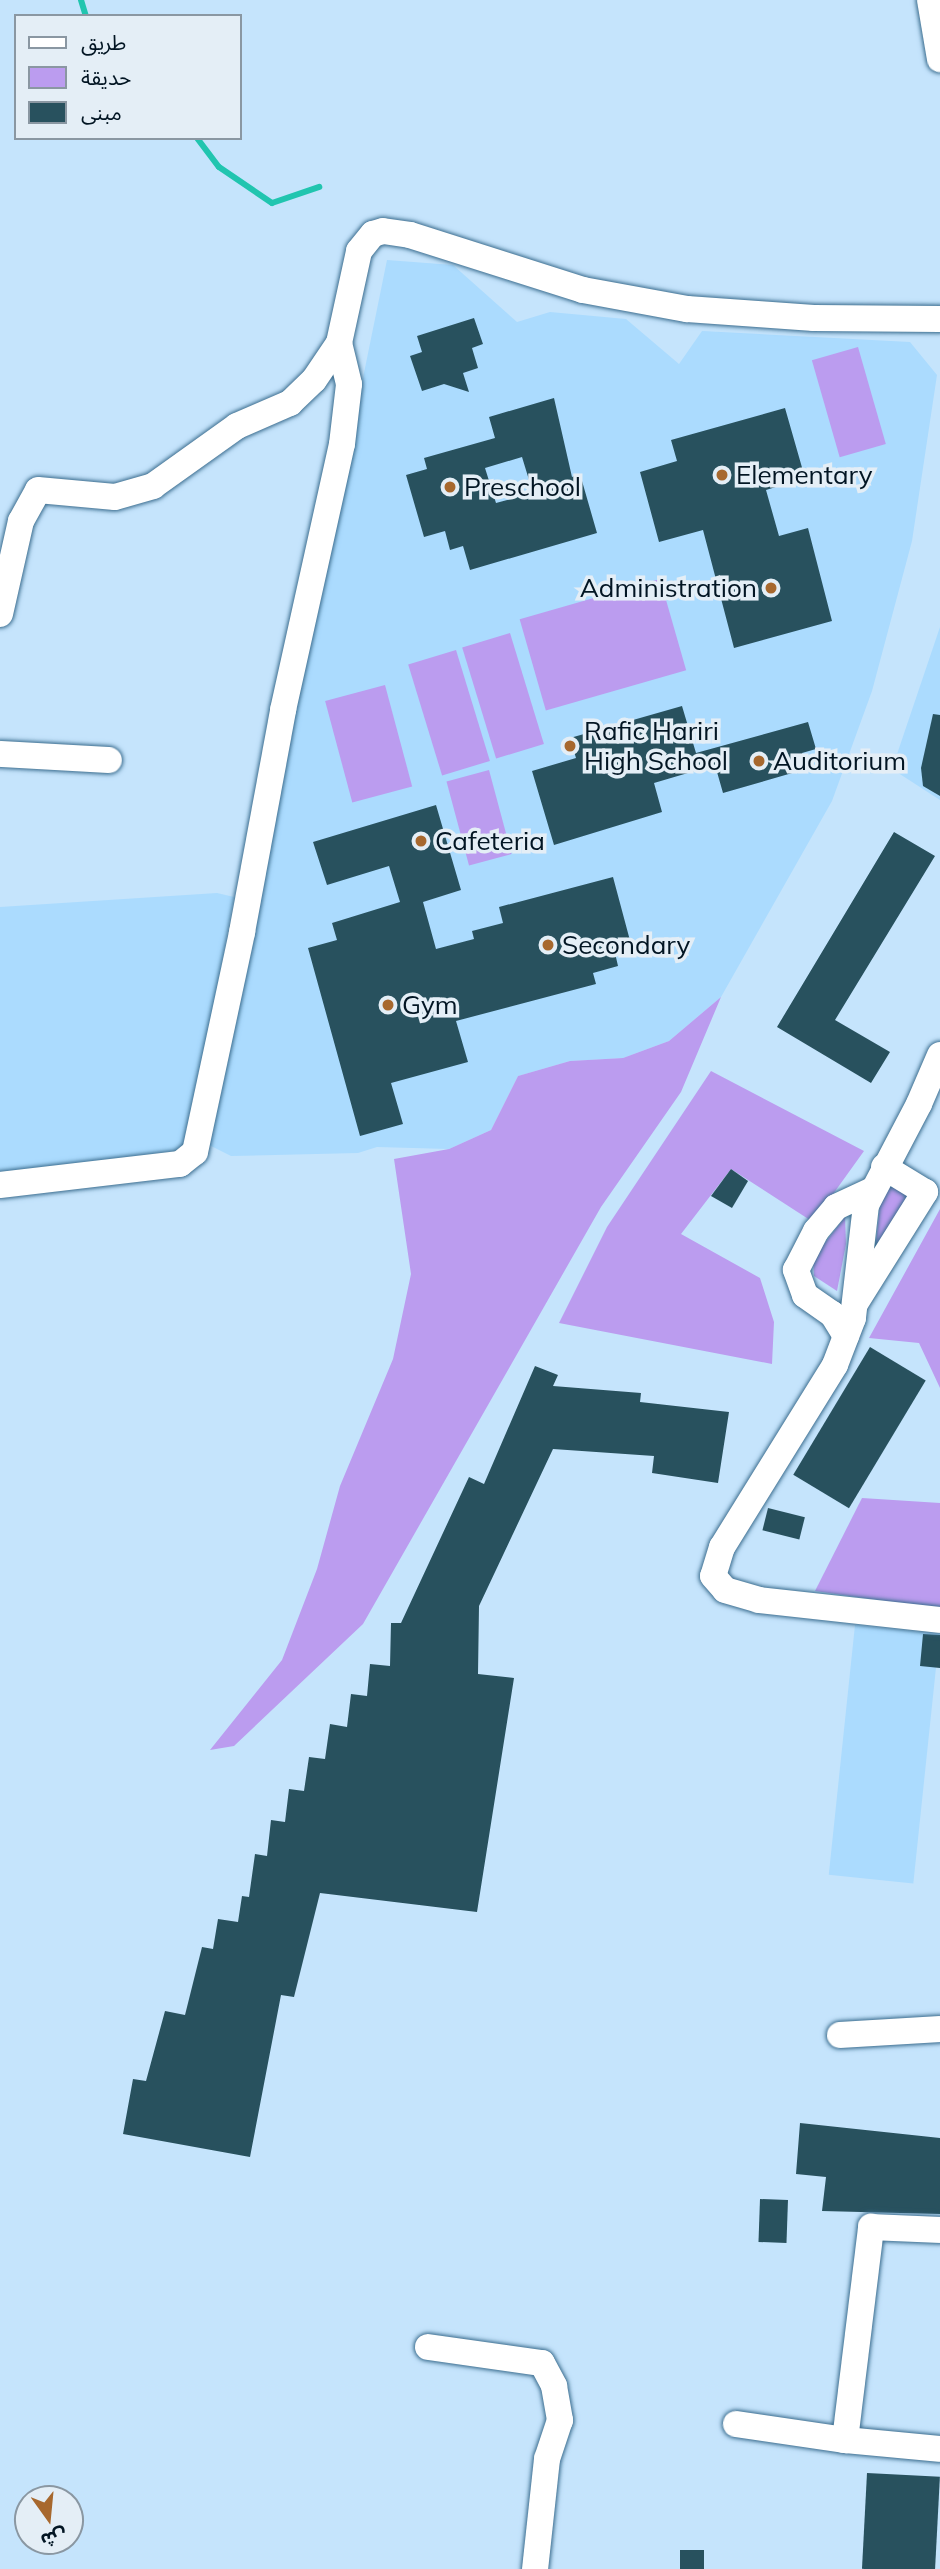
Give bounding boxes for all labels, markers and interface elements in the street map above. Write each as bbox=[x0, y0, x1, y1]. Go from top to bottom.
legend bbox=[14, 14, 242, 140]
text: طريق bbox=[81, 29, 126, 55]
text: حديقة bbox=[81, 64, 131, 90]
text: مبنى bbox=[81, 99, 122, 125]
place label: Elementary bbox=[736, 459, 873, 491]
marker: Elementary bbox=[714, 467, 730, 483]
place label: Preschool bbox=[464, 471, 581, 503]
marker: Preschool bbox=[442, 479, 458, 495]
place label: Administration bbox=[580, 572, 757, 604]
marker: Administration bbox=[763, 580, 779, 596]
place label: Rafic Hariri High School bbox=[584, 715, 728, 776]
marker: Rafic Hariri High School bbox=[562, 738, 578, 754]
place label: Auditorium bbox=[773, 745, 906, 777]
marker: Auditorium bbox=[751, 753, 767, 769]
place label: Cafeteria bbox=[435, 825, 545, 857]
marker: Cafeteria bbox=[413, 833, 429, 849]
place label: Secondary bbox=[562, 929, 690, 961]
marker: Secondary bbox=[540, 937, 556, 953]
place label: Gym bbox=[402, 989, 458, 1021]
marker: Gym bbox=[380, 997, 396, 1013]
north arrow bbox=[14, 2485, 84, 2555]
text: ش bbox=[38, 2523, 70, 2553]

